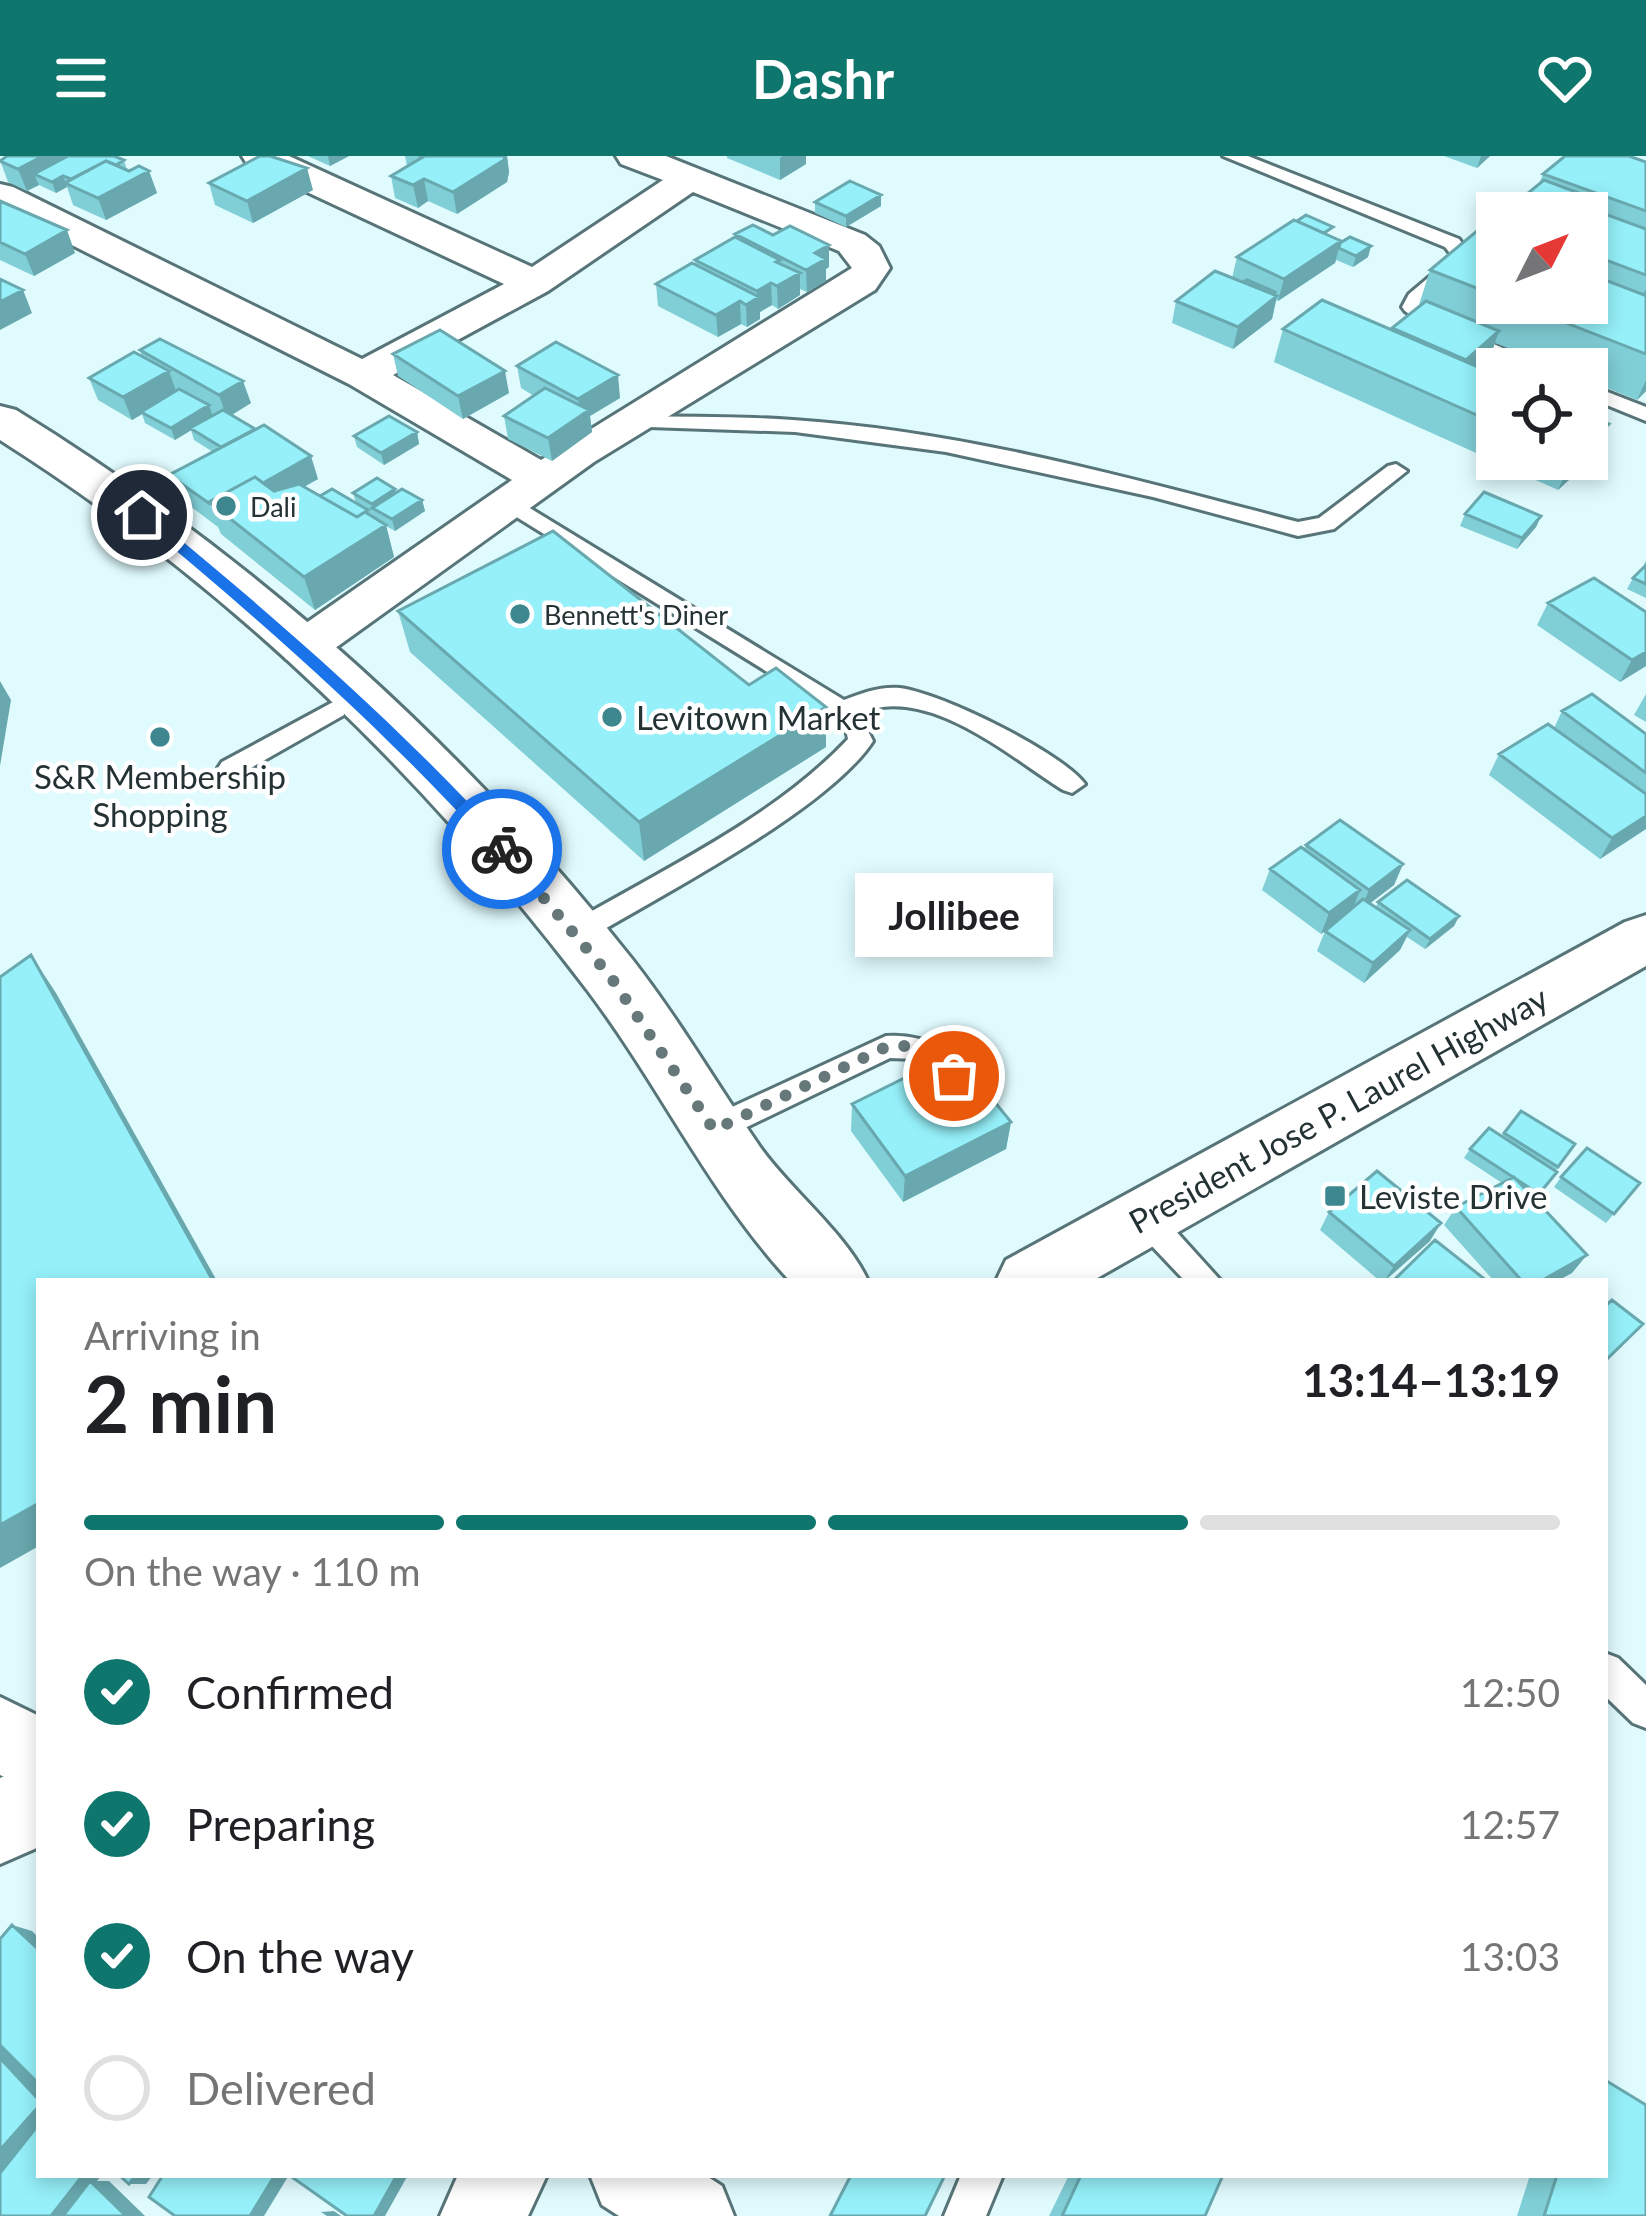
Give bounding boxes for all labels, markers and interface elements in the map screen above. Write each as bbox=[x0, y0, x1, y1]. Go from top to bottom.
icon: menu bbox=[48, 45, 114, 111]
icon: heart bbox=[1532, 45, 1598, 111]
text: Dashr bbox=[752, 46, 894, 111]
north arrow bbox=[1476, 192, 1608, 324]
map controls bbox=[1476, 192, 1608, 480]
button: locate bbox=[1476, 348, 1608, 480]
pin bbox=[91, 464, 193, 566]
icon: home bbox=[109, 482, 175, 548]
place label: Dali bbox=[250, 490, 296, 523]
marker: Dali bbox=[213, 493, 239, 519]
place label: Bennett's Diner bbox=[544, 598, 728, 631]
marker: Bennett's Diner bbox=[507, 601, 533, 627]
place label: Levitown Market bbox=[636, 697, 880, 737]
marker: Levitown Market bbox=[599, 704, 625, 730]
marker: S&R Membership Shopping bbox=[147, 724, 173, 750]
place label: S&R Membership Shopping bbox=[34, 756, 286, 834]
courier bbox=[442, 789, 562, 909]
icon: bike bbox=[469, 816, 535, 882]
callout: Jollibee bbox=[855, 872, 1053, 956]
text: Jollibee bbox=[888, 892, 1020, 938]
street label: President Jose P. Laurel Highway bbox=[1122, 977, 1554, 1241]
pin bbox=[903, 1025, 1005, 1127]
icon: bag bbox=[921, 1043, 987, 1109]
place label: Leviste Drive bbox=[1359, 1176, 1547, 1216]
marker: Leviste Drive bbox=[1322, 1183, 1348, 1209]
text: Arriving in bbox=[84, 1312, 261, 1358]
text: 13:14–13:19 bbox=[1302, 1353, 1560, 1407]
text: 2 min bbox=[84, 1356, 277, 1450]
text: On the way · 110 m bbox=[84, 1548, 421, 1594]
icon: check bbox=[84, 1659, 150, 1725]
text: Confirmed bbox=[186, 1665, 394, 1719]
text: 12:50 bbox=[1460, 1669, 1560, 1715]
icon: check bbox=[84, 1791, 150, 1857]
text: Preparing bbox=[186, 1797, 375, 1851]
text: 12:57 bbox=[1460, 1801, 1560, 1847]
icon: check bbox=[84, 1923, 150, 1989]
text: On the way bbox=[186, 1929, 414, 1983]
text: 13:03 bbox=[1460, 1933, 1560, 1979]
text: Delivered bbox=[186, 2061, 376, 2115]

